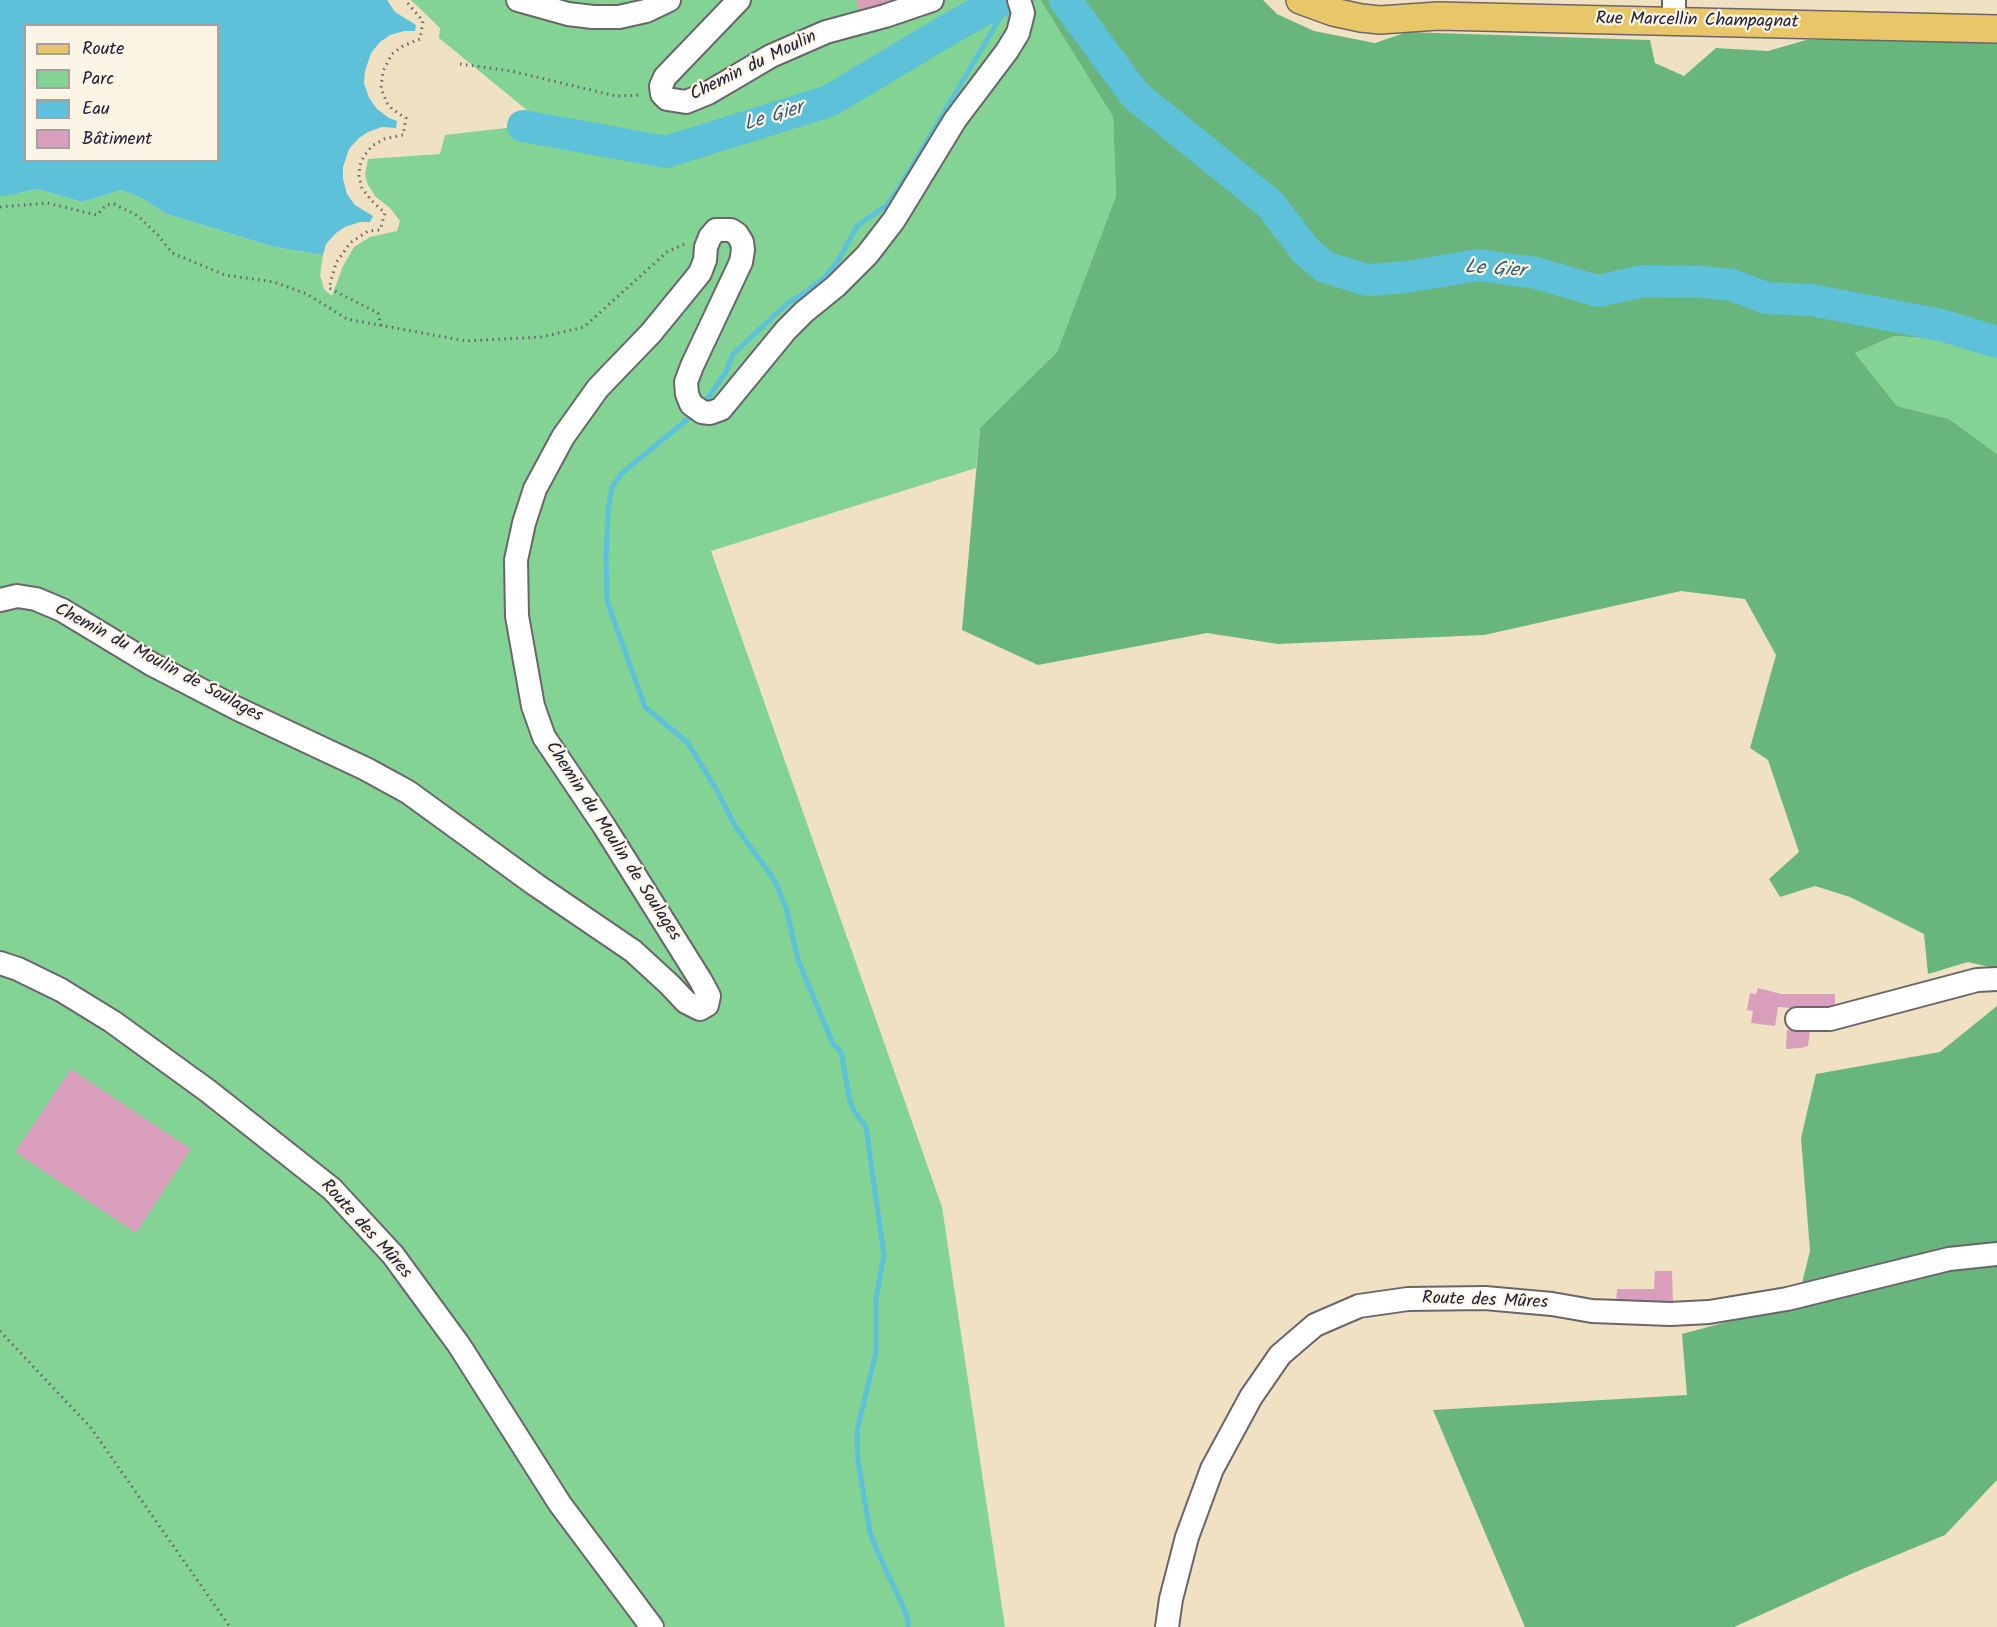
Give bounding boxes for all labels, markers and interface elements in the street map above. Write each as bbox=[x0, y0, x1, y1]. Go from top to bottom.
street label: Rue Marcellin Champagnat bbox=[1595, 9, 1799, 35]
legend bbox=[24, 24, 219, 162]
street label: Chemin du Moulin bbox=[687, 27, 821, 107]
text: Route bbox=[82, 35, 124, 64]
text: Parc bbox=[82, 65, 114, 94]
text: Eau bbox=[82, 95, 110, 124]
water label: Le Gier bbox=[742, 98, 806, 138]
text: Bâtiment bbox=[82, 125, 152, 154]
water label: Le Gier bbox=[1464, 257, 1526, 285]
street label: Chemin du Moulin de Soulages bbox=[50, 600, 266, 728]
street label: Chemin du Moulin de Soulages bbox=[539, 738, 685, 946]
street label: Route des Mûres bbox=[315, 1176, 415, 1284]
street label: Route des Mûres bbox=[1422, 1289, 1548, 1315]

